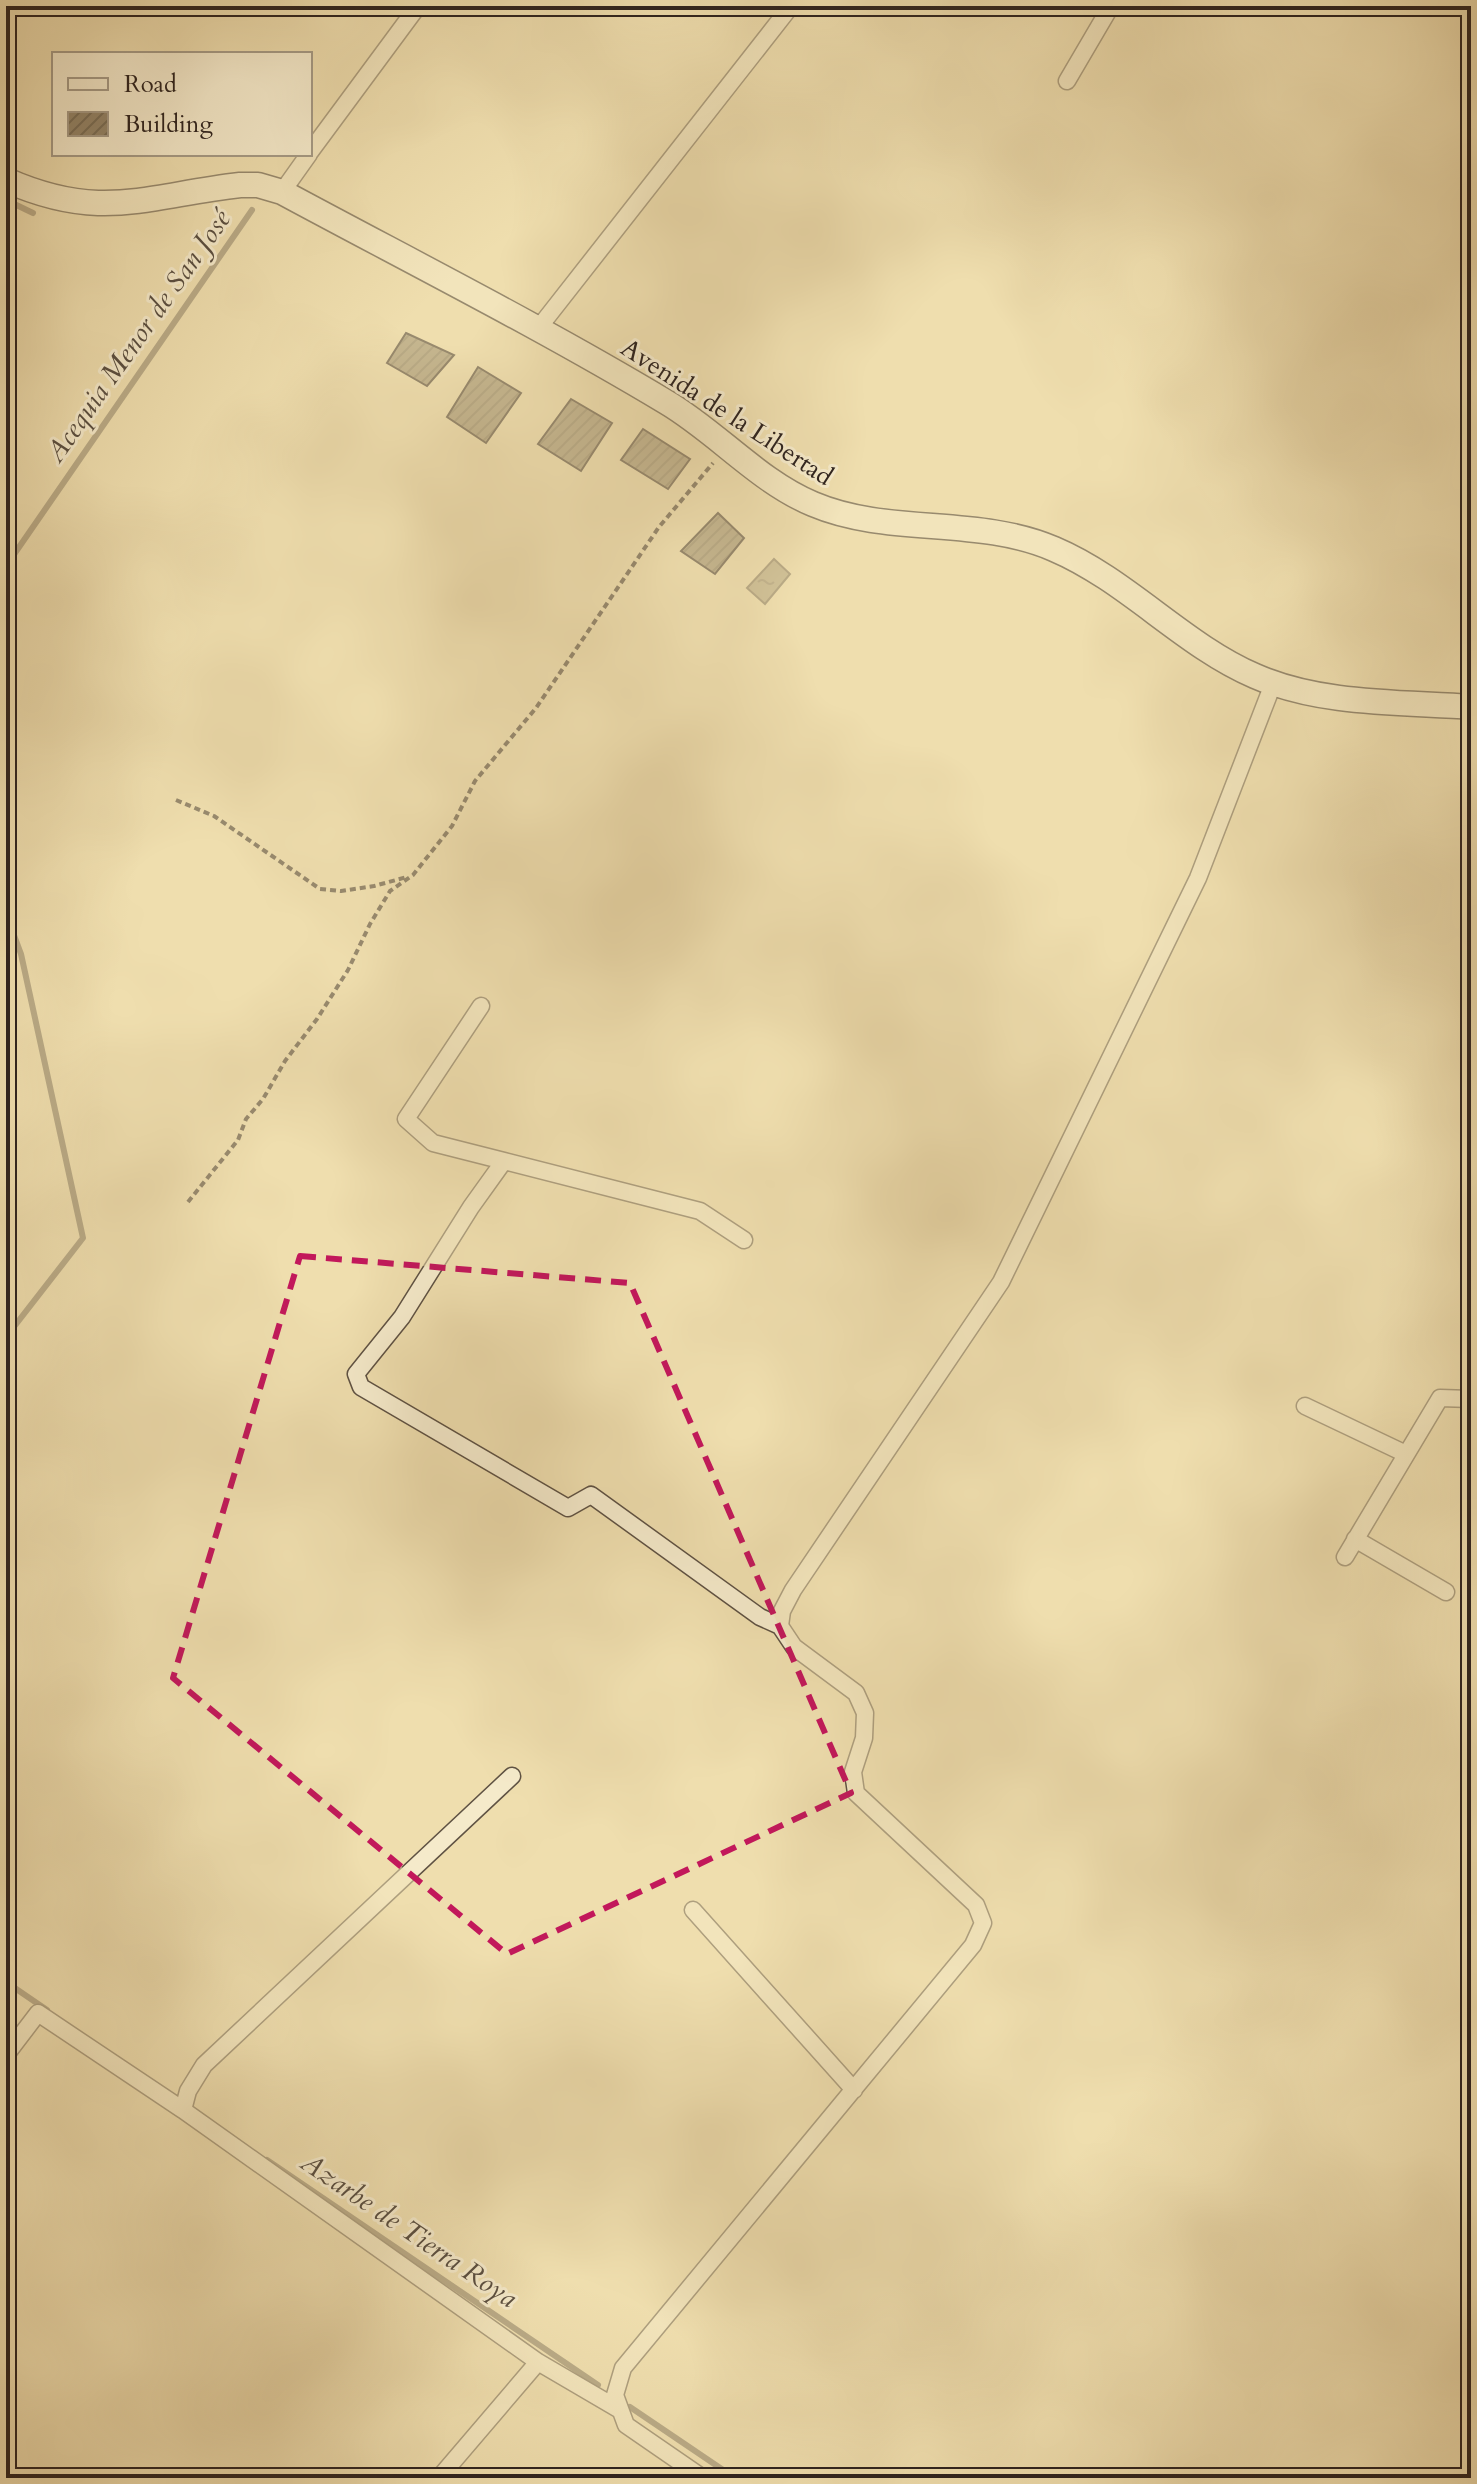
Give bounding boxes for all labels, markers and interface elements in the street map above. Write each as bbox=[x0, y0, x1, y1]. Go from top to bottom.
legend bbox=[52, 52, 312, 156]
text: Road bbox=[124, 68, 177, 101]
text: Building bbox=[124, 108, 214, 141]
water label: Acequia Menor de San José bbox=[36, 200, 241, 471]
street label: Avenida de la Libertad bbox=[614, 330, 840, 494]
water label: Azarbe de Tierra Roya bbox=[292, 2143, 525, 2317]

